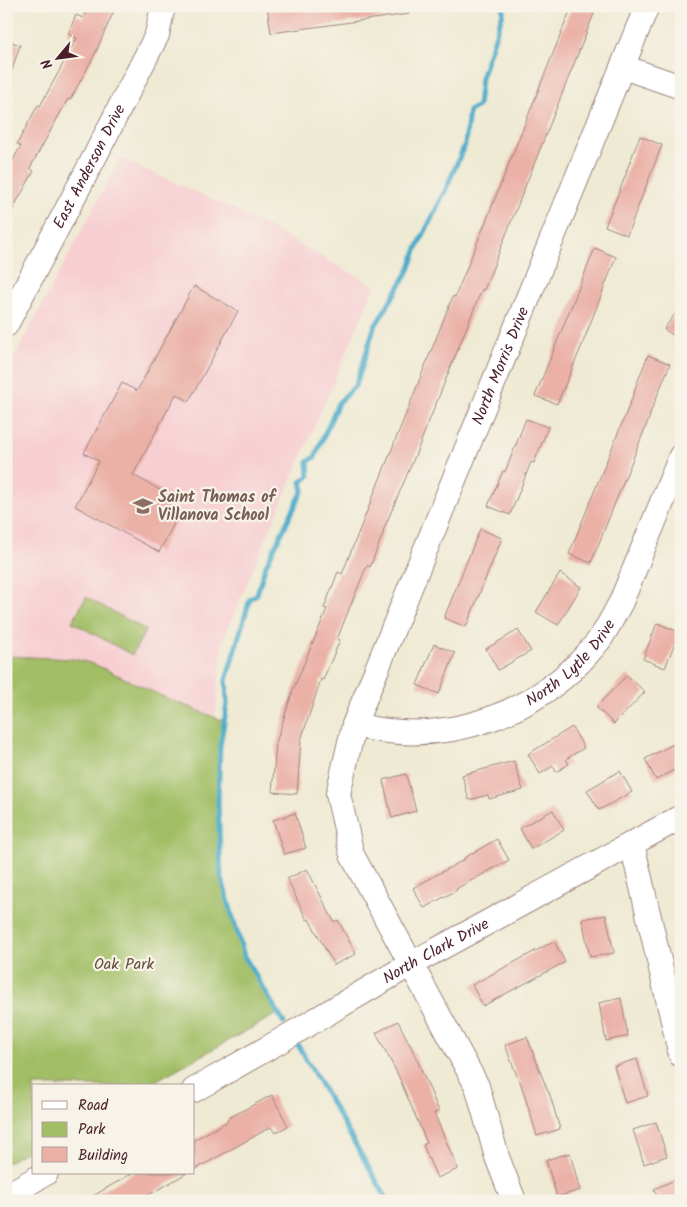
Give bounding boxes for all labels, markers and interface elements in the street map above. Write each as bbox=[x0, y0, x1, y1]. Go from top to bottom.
north arrow bbox=[32, 32, 82, 82]
text: N bbox=[36, 54, 59, 73]
street label: East Anderson Drive bbox=[46, 100, 132, 233]
street label: North Morris Drive bbox=[465, 303, 536, 429]
place label: Saint Thomas of Villanova School bbox=[158, 485, 278, 528]
school or university icon: Saint Thomas of Villanova School bbox=[132, 495, 154, 517]
street label: North Lytle Drive bbox=[521, 615, 622, 713]
street label: North Clark Drive bbox=[378, 911, 494, 991]
park label: Oak Park bbox=[94, 952, 155, 977]
legend bbox=[32, 1084, 195, 1174]
text: Road bbox=[78, 1094, 109, 1118]
text: Park bbox=[78, 1118, 106, 1142]
text: Building bbox=[78, 1144, 128, 1168]

